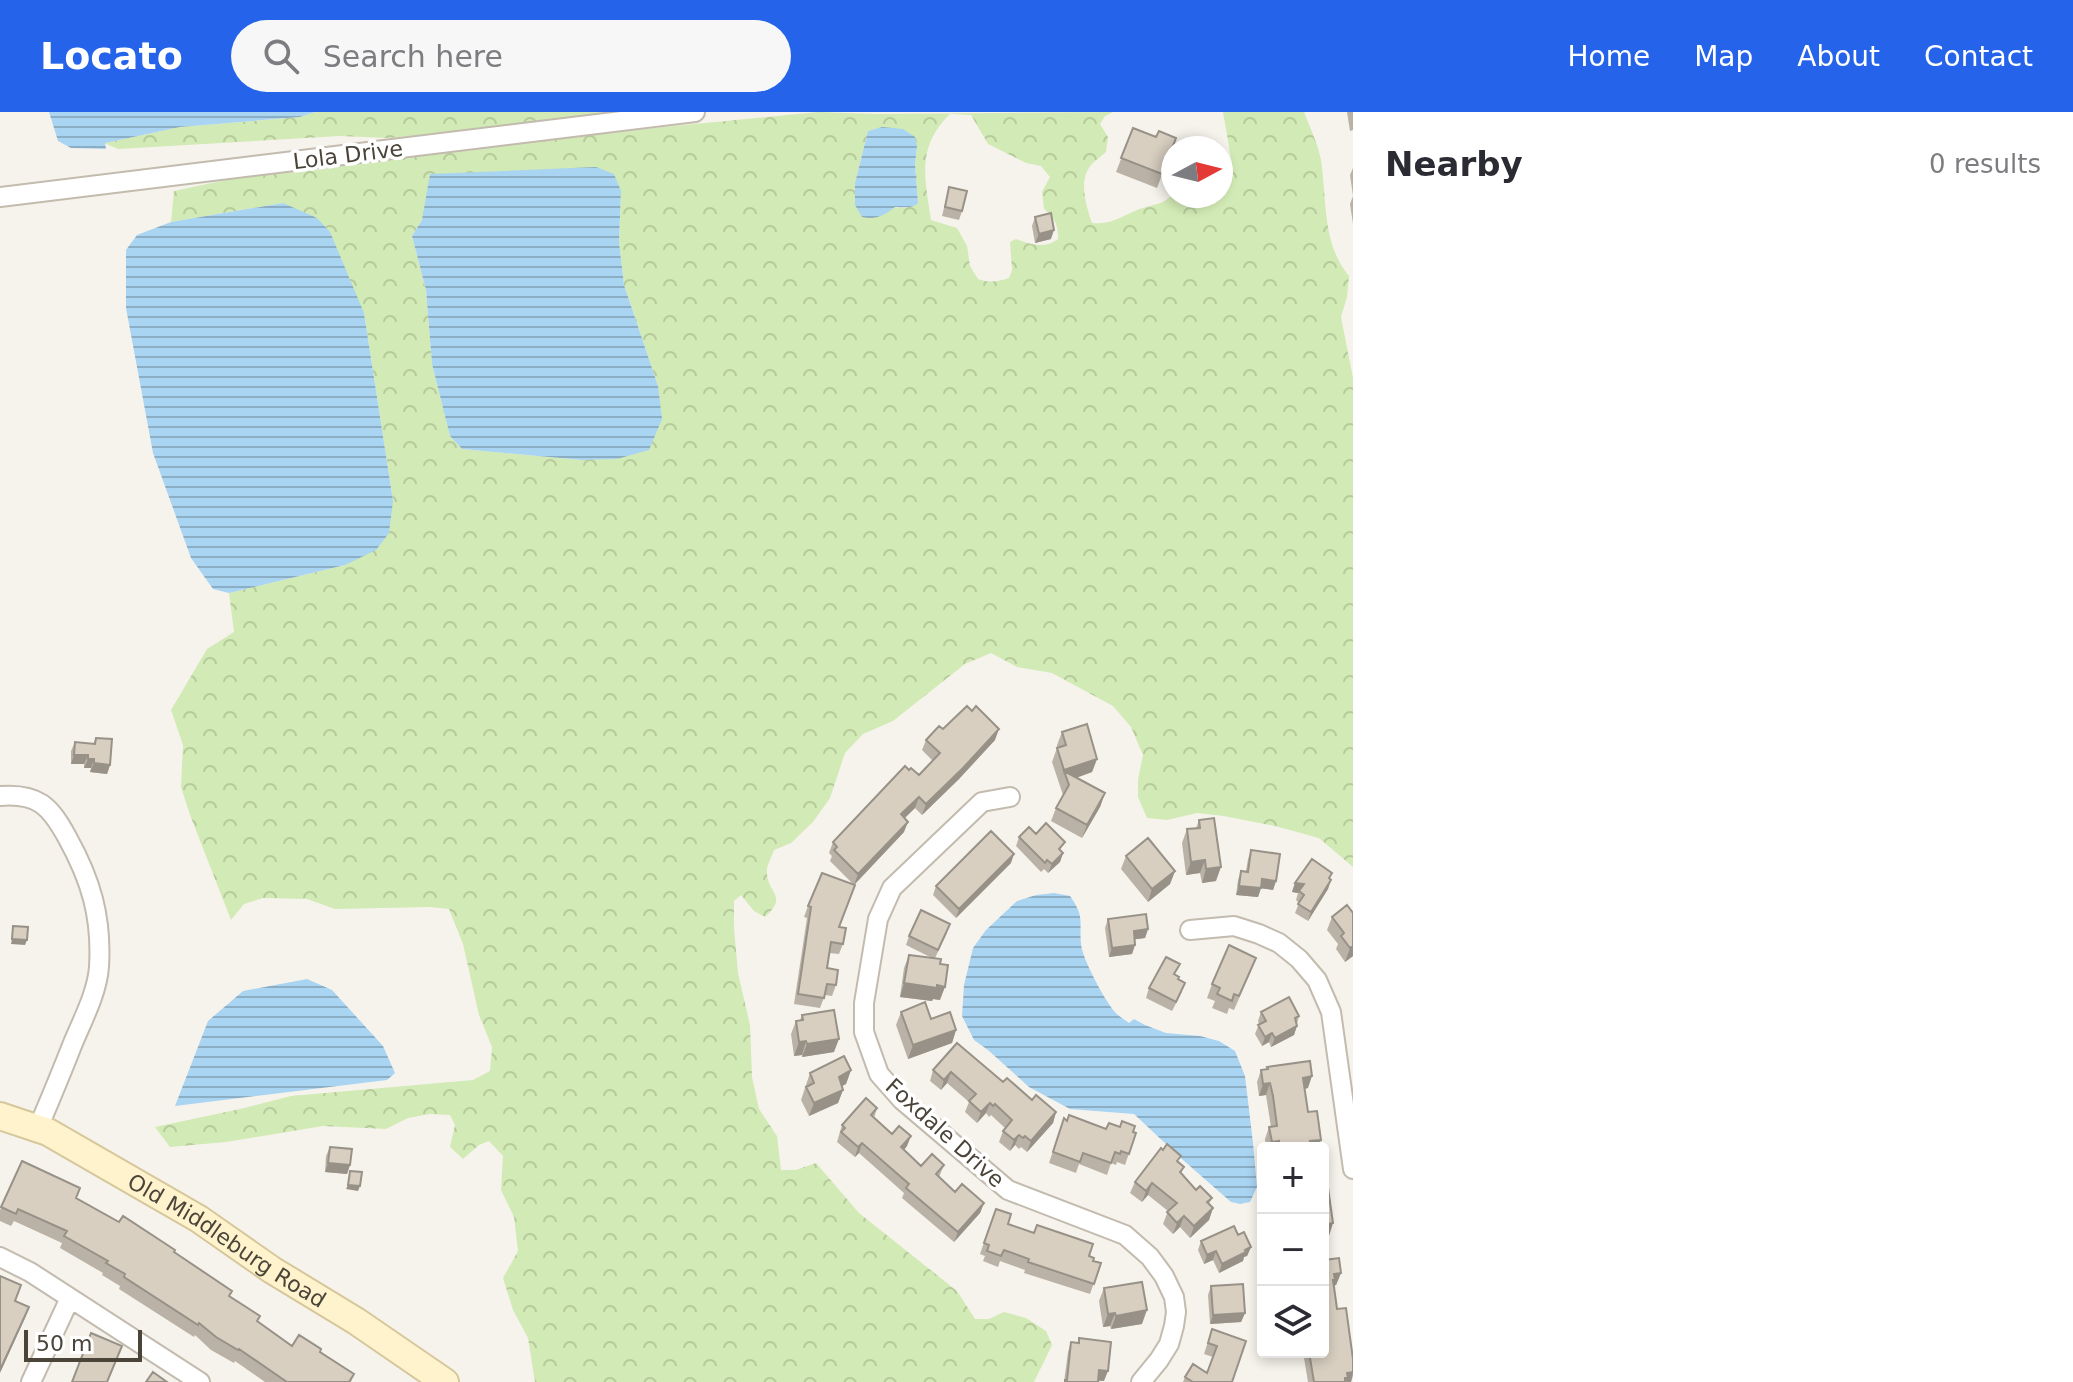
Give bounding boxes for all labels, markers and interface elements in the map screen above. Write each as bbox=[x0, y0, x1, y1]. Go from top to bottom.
search box bbox=[231, 20, 791, 92]
text: Locato bbox=[40, 34, 183, 78]
icon: search bbox=[259, 34, 303, 78]
text: Search here bbox=[323, 39, 503, 74]
text: Home bbox=[1567, 40, 1650, 73]
text: Map bbox=[1694, 40, 1753, 73]
text: About bbox=[1797, 40, 1880, 73]
text: Contact bbox=[1924, 40, 2033, 73]
street label: Lola Drive bbox=[292, 136, 404, 174]
north arrow bbox=[1161, 136, 1233, 208]
text: Nearby bbox=[1385, 144, 1523, 184]
text: 0 results bbox=[1929, 149, 2041, 179]
street label: Foxdale Drive bbox=[881, 1073, 1009, 1193]
map controls bbox=[1257, 1142, 1329, 1358]
button: + bbox=[1257, 1142, 1329, 1214]
street label: Old Middleburg Road bbox=[124, 1168, 331, 1312]
button: − bbox=[1257, 1214, 1329, 1286]
button: layers bbox=[1257, 1286, 1329, 1358]
scale bar bbox=[24, 1326, 142, 1362]
text: 50 m bbox=[36, 1331, 92, 1356]

